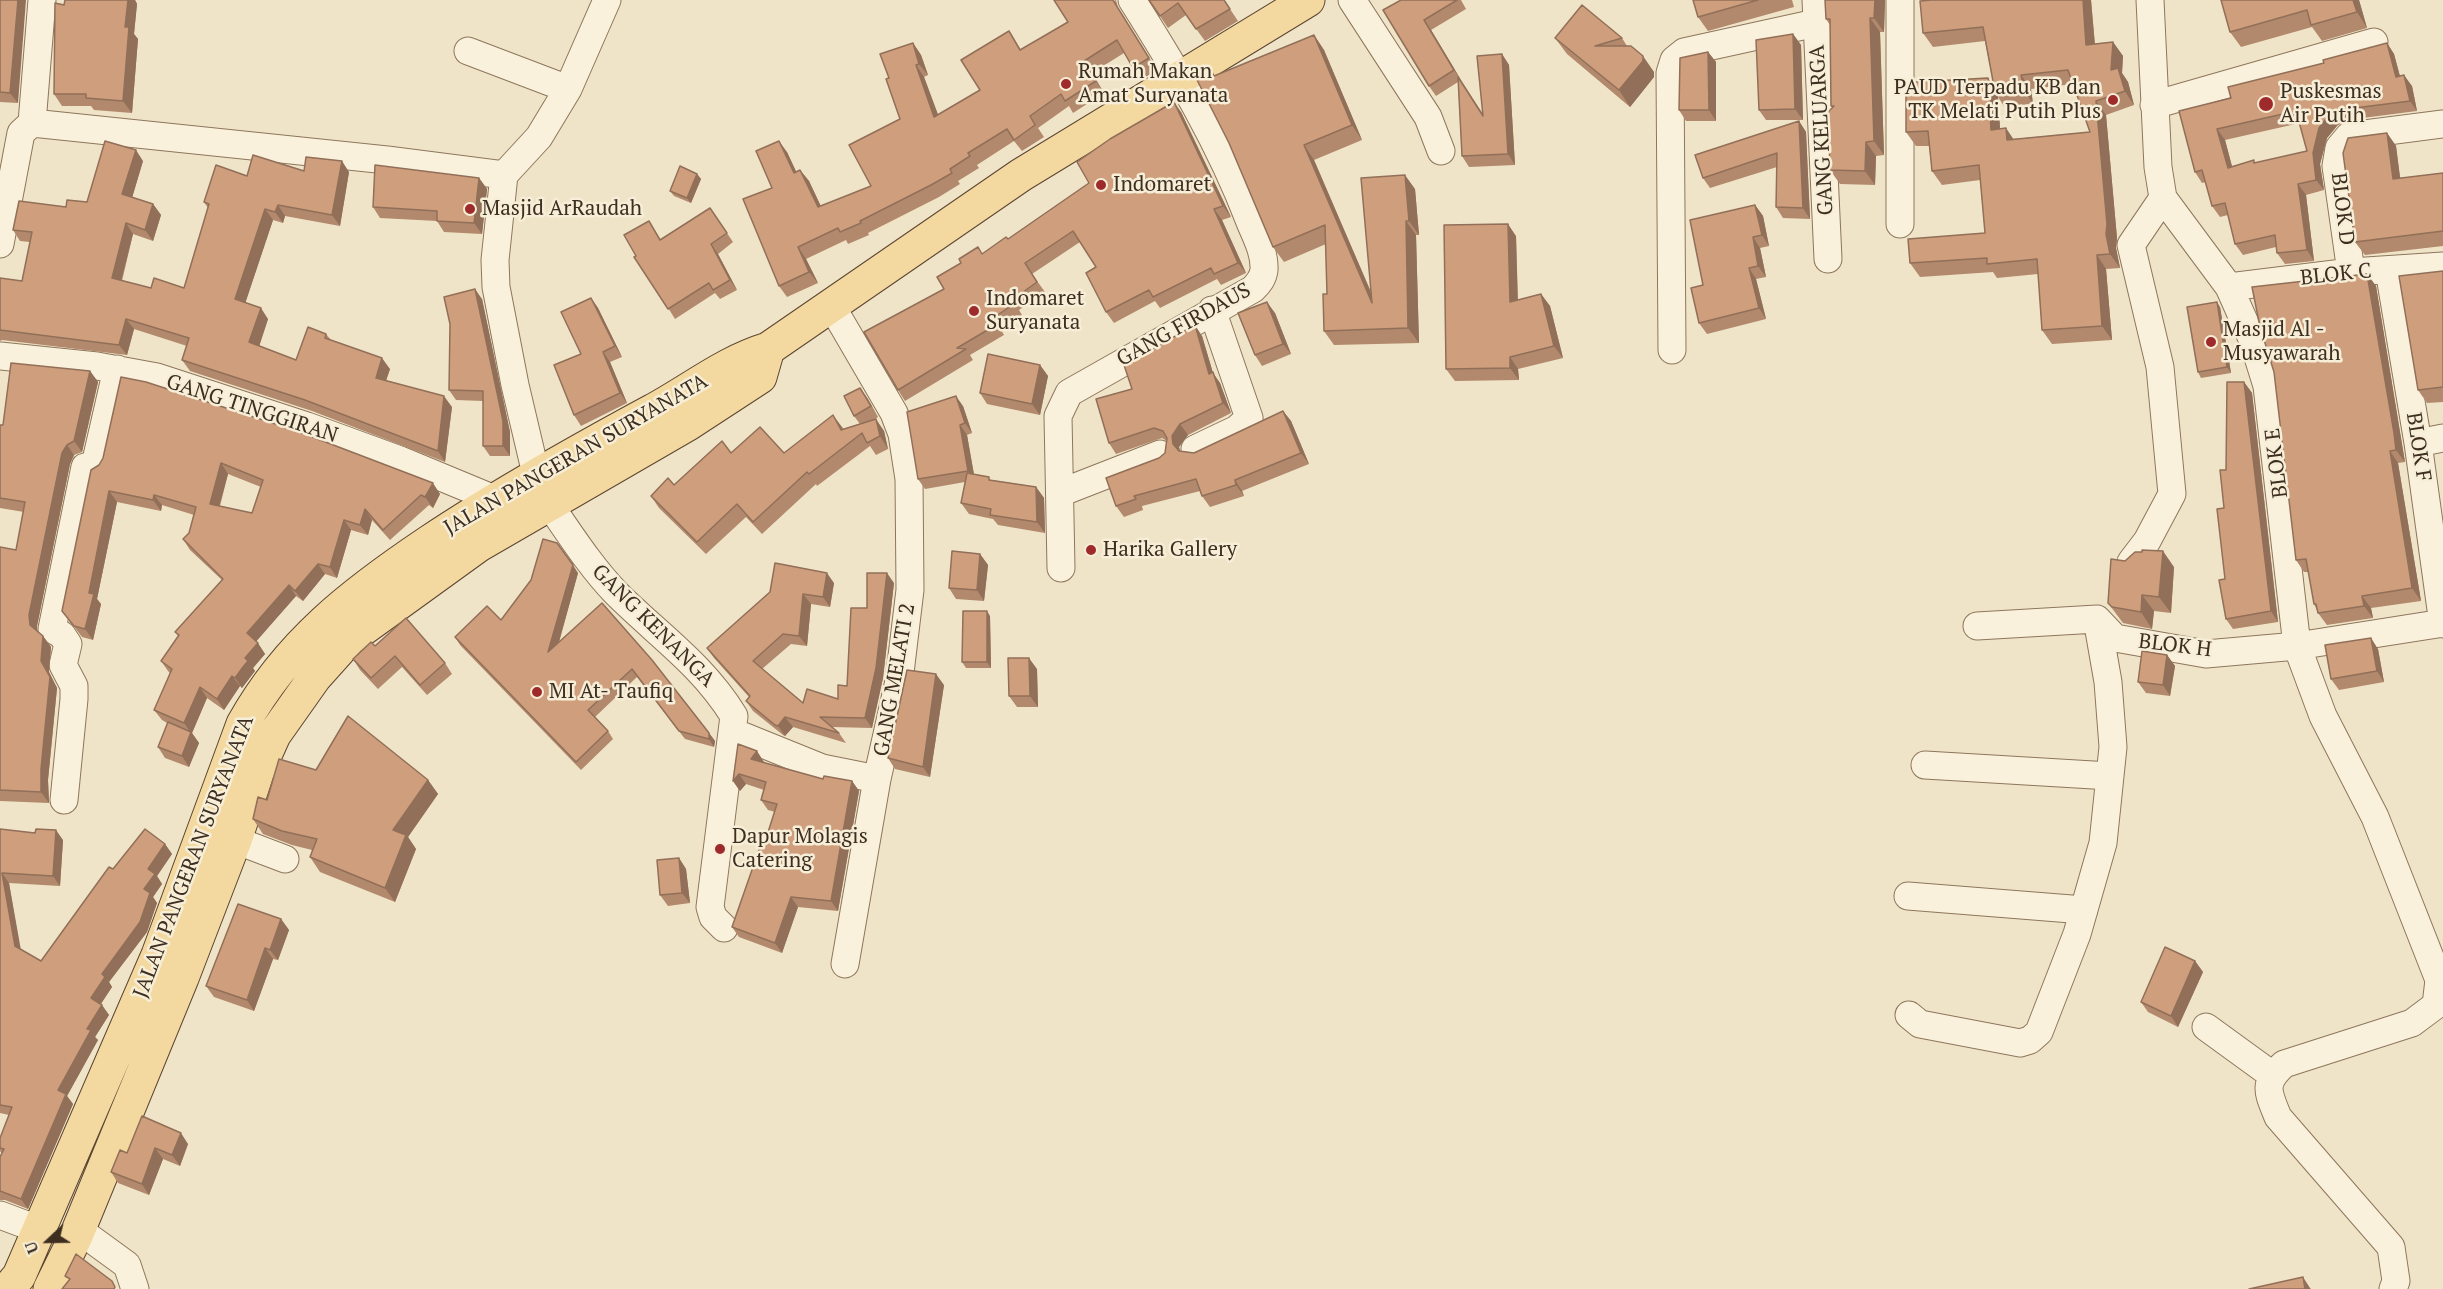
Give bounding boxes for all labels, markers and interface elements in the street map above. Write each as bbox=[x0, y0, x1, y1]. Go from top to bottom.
street label: GANG KELUARGA bbox=[1805, 44, 1839, 216]
place label: Rumah Makan Amat Suryanata bbox=[1078, 59, 1228, 109]
place label: PAUD Terpadu KB dan TK Melati Putih Plus bbox=[1894, 75, 2101, 125]
marker: Rumah Makan Amat Suryanata bbox=[1059, 77, 1073, 91]
place label: Puskesmas Air Putih bbox=[2280, 79, 2382, 129]
marker: PAUD Terpadu KB dan TK Melati Putih Plus bbox=[2106, 93, 2120, 107]
marker: Puskesmas Air Putih bbox=[2257, 95, 2275, 113]
street label: BLOK D bbox=[2325, 171, 2359, 247]
place label: Indomaret bbox=[1113, 172, 1211, 198]
marker: Indomaret bbox=[1094, 178, 1108, 192]
place label: Masjid ArRaudah bbox=[482, 196, 642, 222]
marker: Masjid ArRaudah bbox=[463, 202, 477, 216]
street label: BLOK C bbox=[2299, 259, 2373, 291]
street label: GANG FIRDAUS bbox=[1113, 278, 1255, 372]
place label: Indomaret Suryanata bbox=[986, 286, 1084, 336]
marker: Indomaret Suryanata bbox=[967, 304, 981, 318]
place label: Masjid Al - Musyawarah bbox=[2223, 317, 2340, 367]
marker: Masjid Al - Musyawarah bbox=[2204, 335, 2218, 349]
street label: GANG TINGGIRAN bbox=[163, 369, 341, 449]
street label: JALAN PANGERAN SURYANATA bbox=[440, 369, 712, 541]
street label: BLOK F bbox=[2400, 411, 2436, 483]
street label: BLOK E bbox=[2260, 427, 2294, 499]
place label: Harika Gallery bbox=[1103, 537, 1237, 563]
marker: Harika Gallery bbox=[1084, 543, 1098, 557]
street label: GANG KENANGA bbox=[586, 559, 720, 693]
street label: GANG MELATI 2 bbox=[869, 601, 921, 759]
street label: BLOK H bbox=[2137, 629, 2213, 663]
place label: MI At- Taufiq bbox=[549, 679, 673, 705]
marker: MI At- Taufiq bbox=[530, 685, 544, 699]
street label: JALAN PANGERAN SURYANATA bbox=[128, 712, 260, 1002]
place label: Dapur Molagis Catering bbox=[732, 824, 868, 874]
marker: Dapur Molagis Catering bbox=[713, 842, 727, 856]
north arrow bbox=[18, 1211, 78, 1271]
text: U bbox=[19, 1238, 44, 1257]

